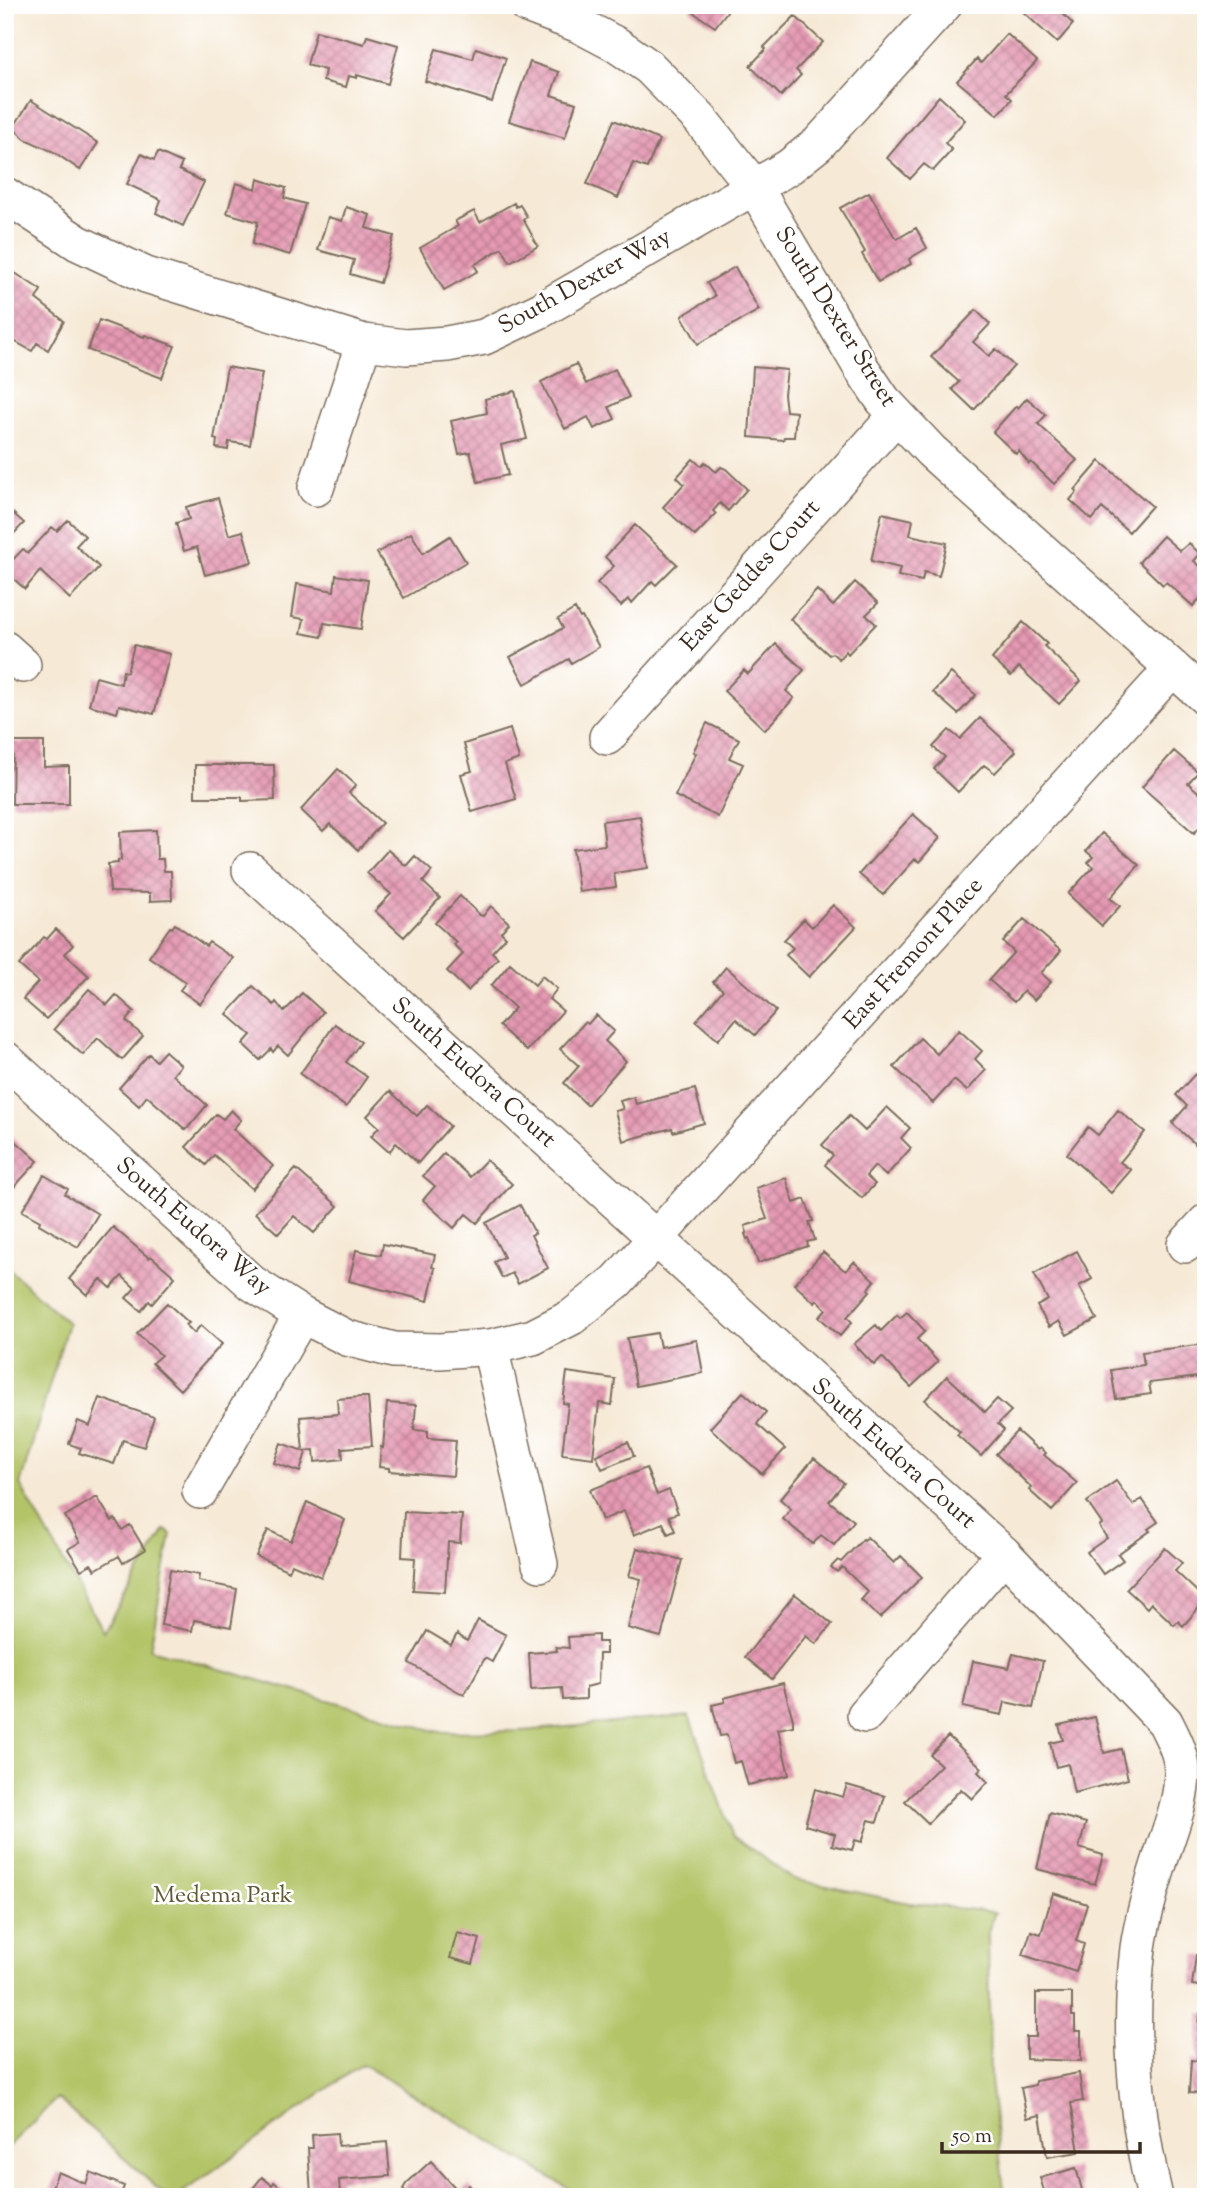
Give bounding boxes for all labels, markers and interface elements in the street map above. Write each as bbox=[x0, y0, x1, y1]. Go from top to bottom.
street label: South Dexter Way bbox=[492, 220, 678, 344]
street label: South Dexter Street bbox=[766, 220, 904, 414]
street label: East Geddes Court bbox=[673, 492, 829, 660]
street label: East Fremont Place bbox=[836, 870, 992, 1038]
street label: South Eudora Court bbox=[383, 990, 563, 1156]
street label: South Eudora Way bbox=[108, 1150, 278, 1304]
street label: South Eudora Court bbox=[803, 1371, 983, 1537]
park label: Medema Park bbox=[153, 1879, 293, 1913]
scale bar bbox=[942, 2111, 1139, 2155]
text: 50 m bbox=[951, 2122, 992, 2152]

